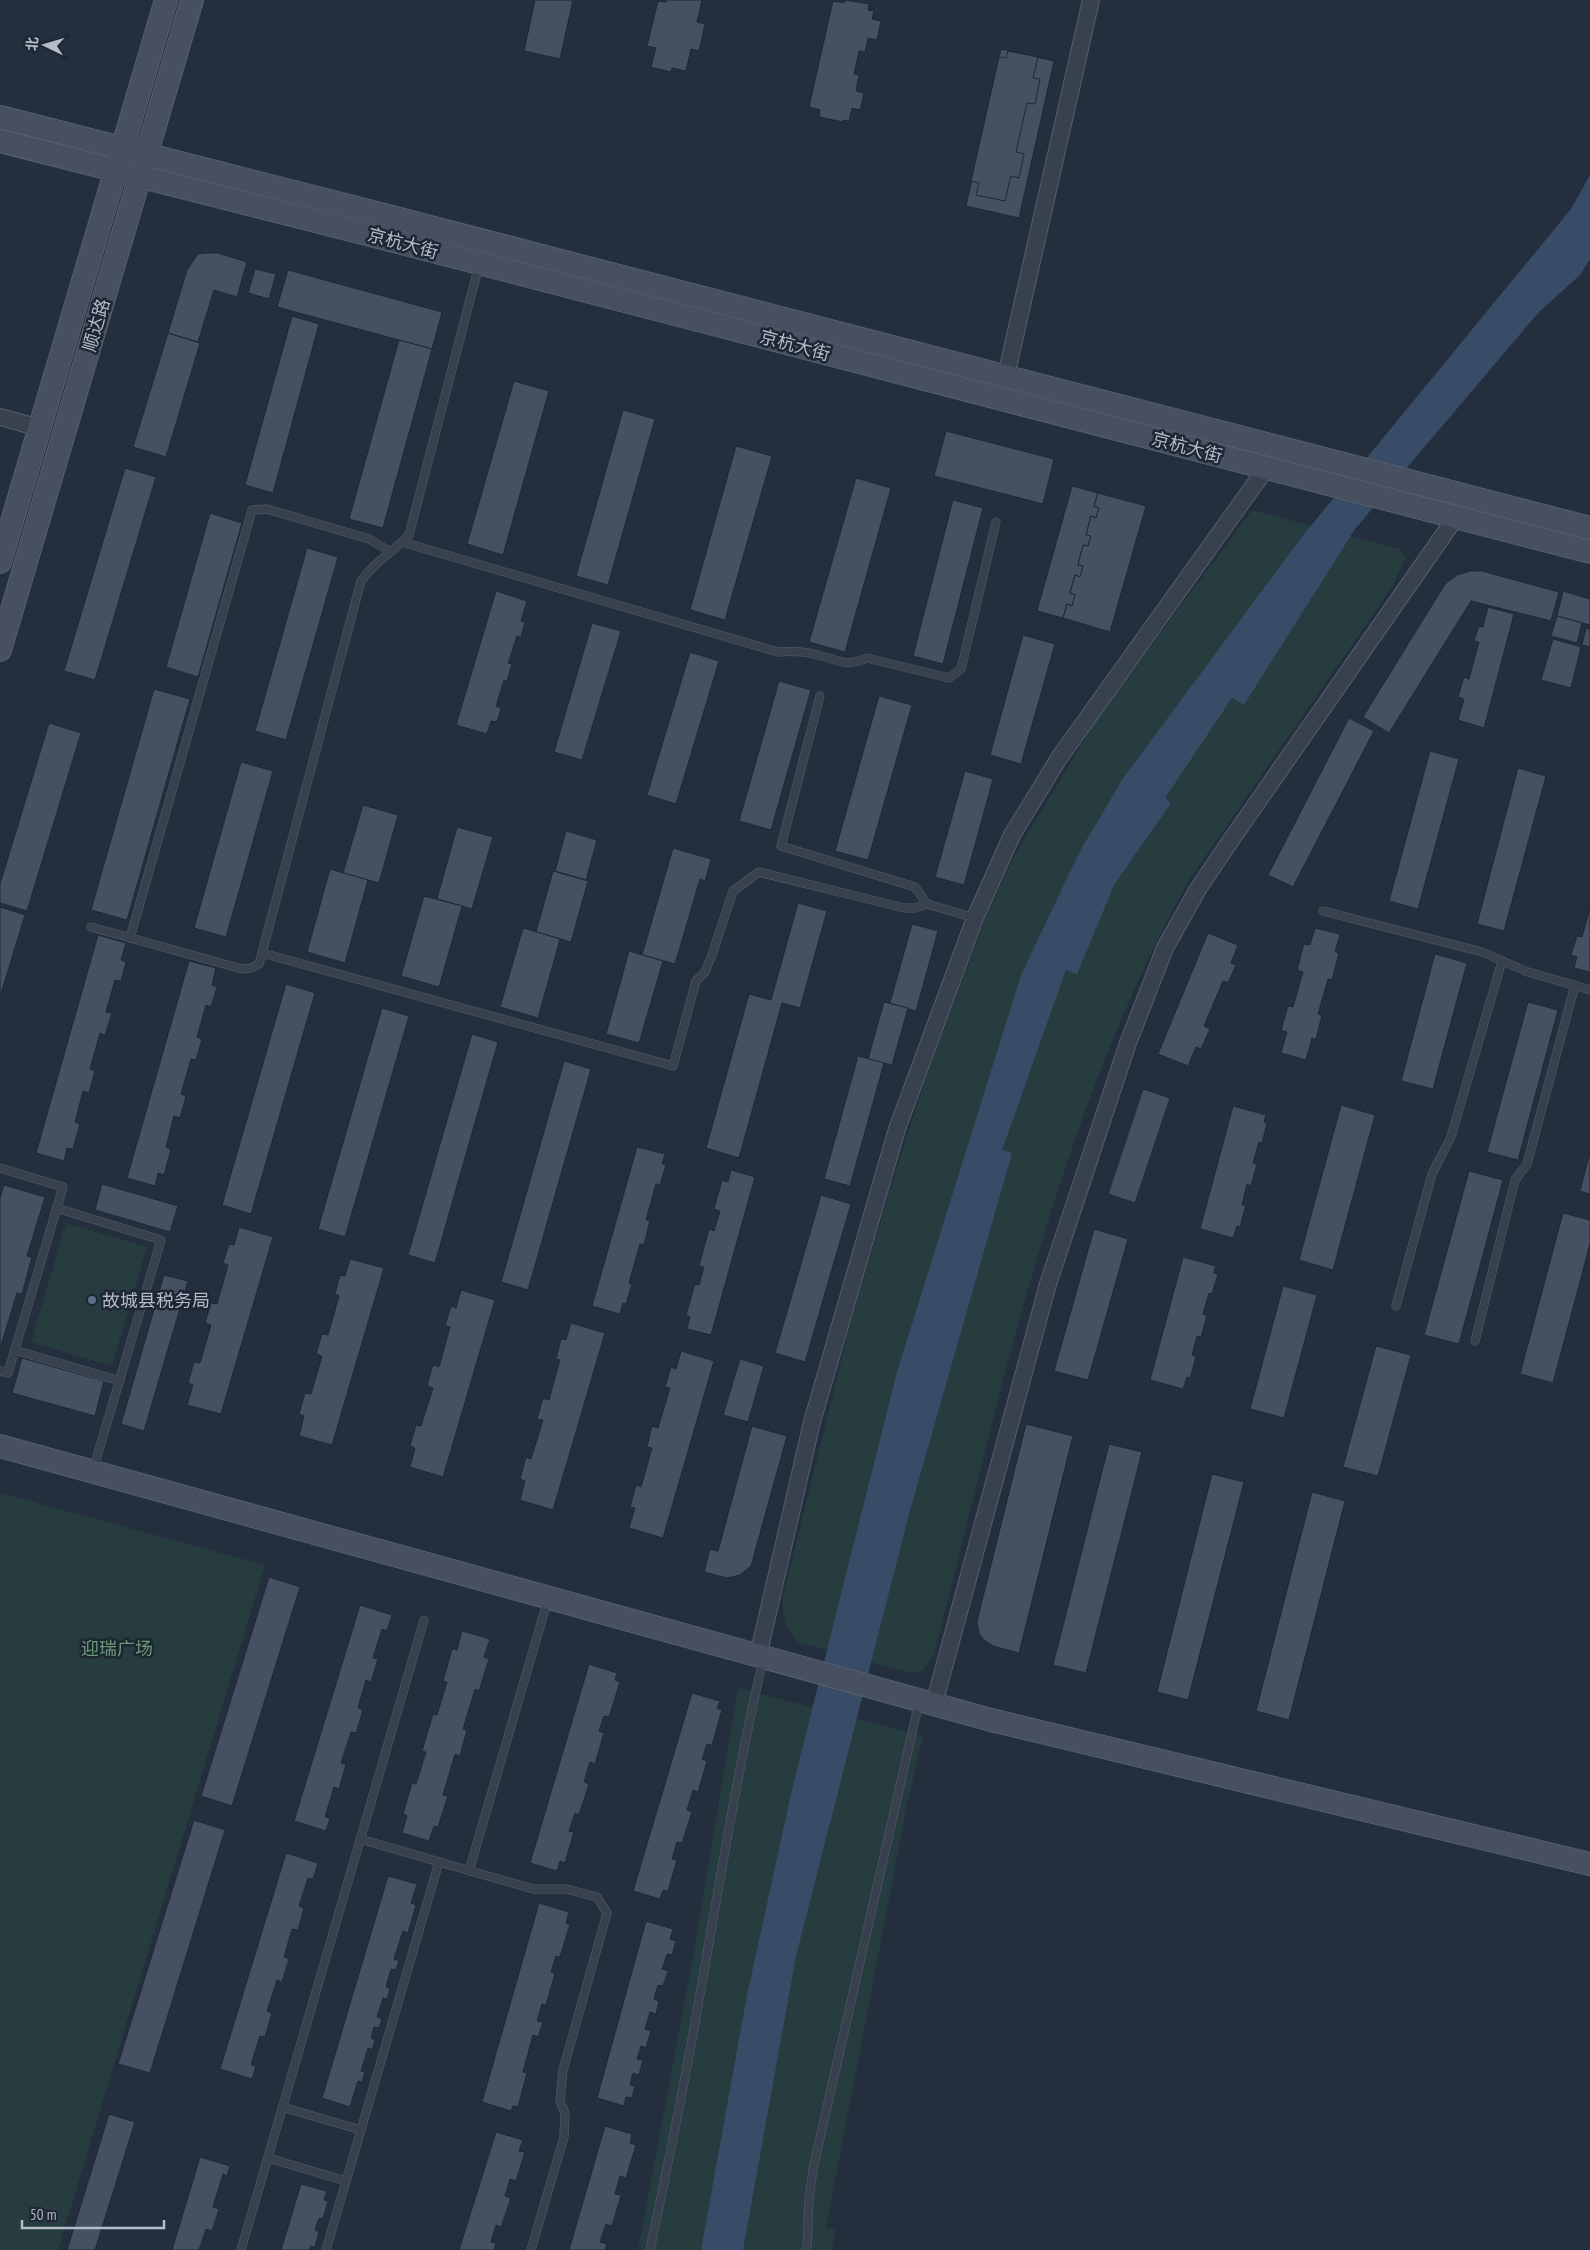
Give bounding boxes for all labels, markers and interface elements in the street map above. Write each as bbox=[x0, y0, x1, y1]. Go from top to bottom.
north arrow bbox=[20, 20, 70, 70]
text: 北 bbox=[22, 36, 42, 52]
street label: 京杭大街 bbox=[365, 223, 441, 263]
street label: 顺达路 bbox=[78, 296, 114, 354]
street label: 京杭大街 bbox=[757, 325, 833, 365]
street label: 京杭大街 bbox=[1149, 427, 1225, 467]
place label: 故城县税务局 bbox=[102, 1289, 210, 1312]
marker: 故城县税务局 bbox=[86, 1294, 98, 1306]
park label: 迎瑞广场 bbox=[81, 1637, 153, 1660]
scale bar bbox=[22, 2198, 165, 2230]
text: 50 m bbox=[30, 2205, 56, 2224]

